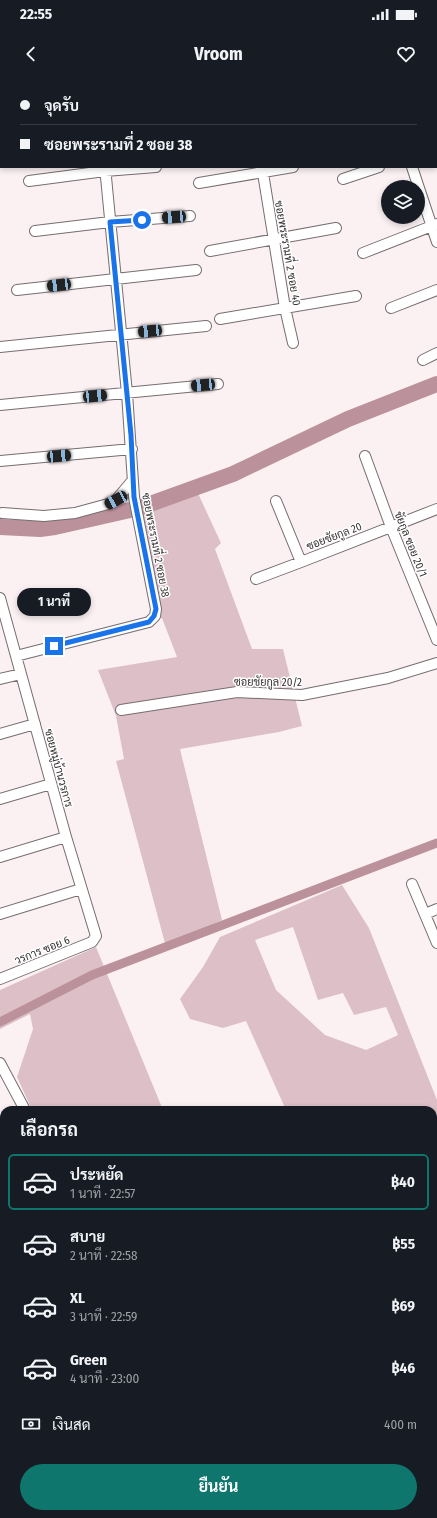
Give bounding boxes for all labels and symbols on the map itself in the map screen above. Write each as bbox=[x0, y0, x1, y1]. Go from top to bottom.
street label: ซอยพระรามที่ 2 ซอย 40 bbox=[272, 199, 308, 307]
car bbox=[162, 210, 186, 224]
route start bbox=[133, 211, 151, 229]
car bbox=[46, 278, 72, 292]
car bbox=[138, 324, 162, 338]
car bbox=[191, 378, 215, 392]
car bbox=[83, 389, 107, 403]
car bbox=[47, 449, 71, 463]
car bbox=[103, 489, 129, 511]
street label: ซอยพระรามที่ 2 ซอย 38 bbox=[139, 491, 177, 599]
street label: ชัยกูล ซอย 20/1 bbox=[391, 509, 431, 579]
street label: ซอยชัยกูล 20 bbox=[304, 519, 364, 554]
callout: 1 นาที bbox=[17, 588, 91, 616]
route end bbox=[45, 637, 63, 655]
street label: ซอยชัยกูล 20/2 bbox=[234, 675, 302, 690]
street label: ซอยหมู่บ้านวรการ bbox=[41, 727, 76, 809]
street label: วรการ ซอย 6 bbox=[13, 933, 72, 967]

